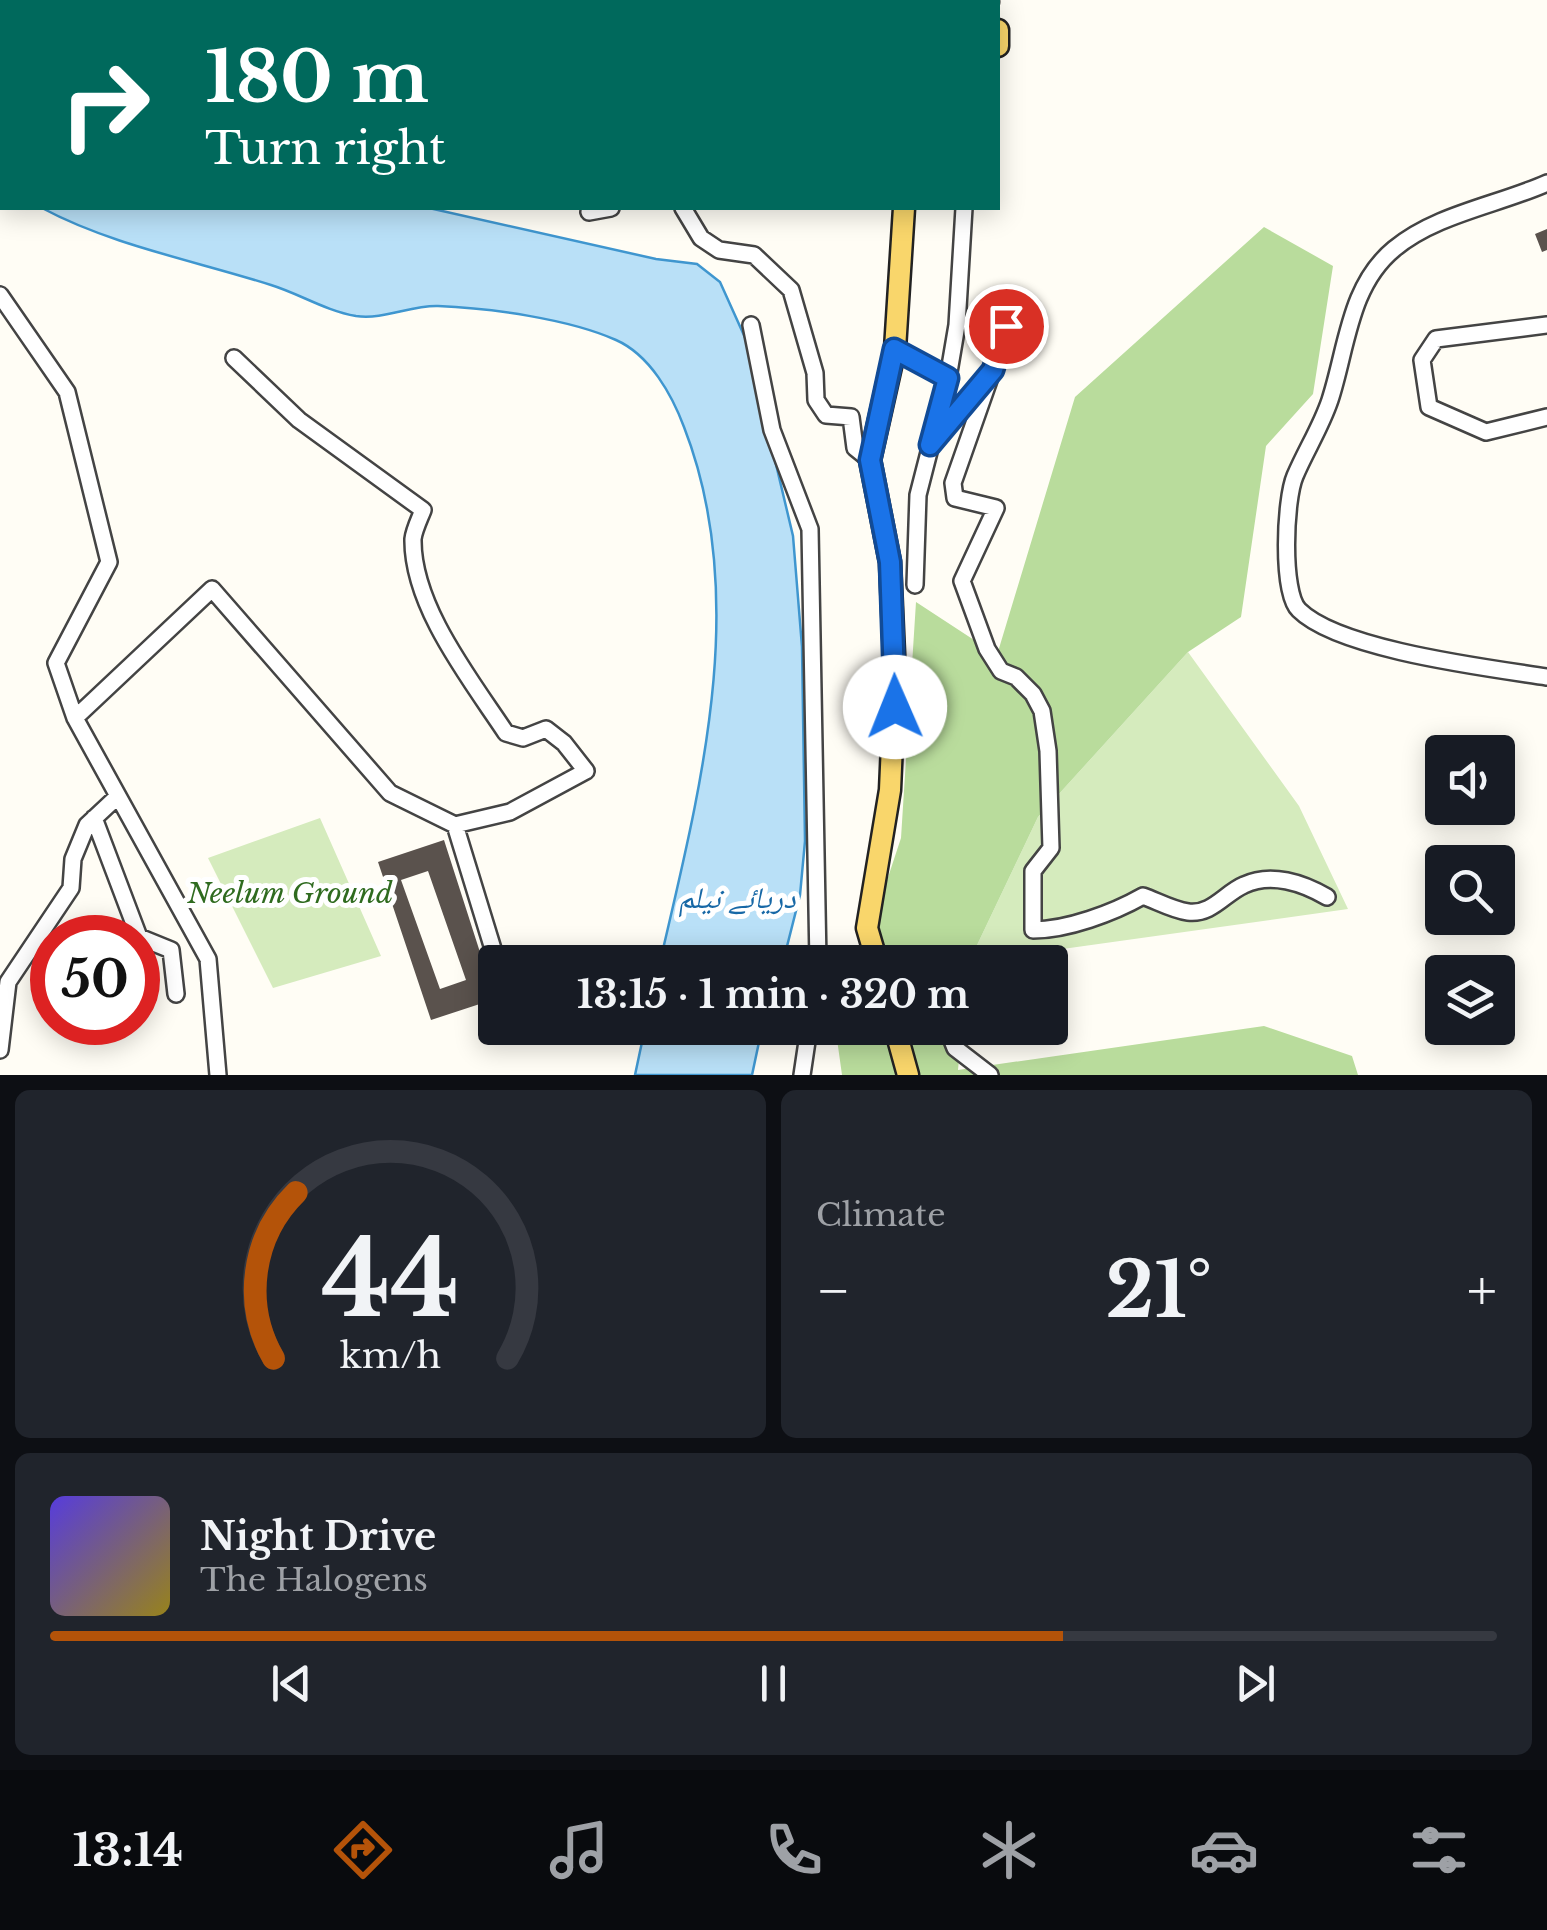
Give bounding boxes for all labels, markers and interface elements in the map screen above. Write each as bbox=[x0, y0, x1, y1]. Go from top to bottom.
text: 180 m bbox=[205, 34, 429, 121]
icon: right bbox=[40, 40, 170, 170]
text: Turn right bbox=[205, 120, 446, 176]
pin bbox=[964, 284, 1049, 369]
icon: arrive bbox=[979, 299, 1034, 354]
position arrow bbox=[843, 655, 947, 759]
map controls bbox=[1425, 735, 1515, 1045]
button: sound bbox=[1425, 735, 1515, 825]
button: search bbox=[1425, 845, 1515, 935]
park label: Neelum Ground bbox=[186, 876, 393, 911]
water label: دریائے نیلم bbox=[678, 879, 796, 918]
speed limit sign: 50 bbox=[30, 915, 160, 1045]
button: layers bbox=[1425, 955, 1515, 1045]
text: 13:15 · 1 min · 320 m bbox=[577, 971, 969, 1018]
text: Climate bbox=[816, 1195, 945, 1235]
text: 44 bbox=[321, 1215, 460, 1344]
text: 21° bbox=[1106, 1244, 1212, 1337]
text: − bbox=[816, 1257, 851, 1325]
text: + bbox=[1467, 1257, 1497, 1325]
text: km/h bbox=[340, 1333, 441, 1378]
text: Night Drive bbox=[200, 1513, 436, 1560]
text: The Halogens bbox=[200, 1560, 428, 1600]
icon: previous bbox=[264, 1656, 319, 1711]
icon: pause bbox=[746, 1656, 801, 1711]
icon: next bbox=[1228, 1656, 1283, 1711]
icon: directions bbox=[328, 1815, 398, 1885]
icon: music bbox=[544, 1815, 614, 1885]
icon: phone bbox=[759, 1815, 829, 1885]
icon: climate bbox=[974, 1815, 1044, 1885]
icon: car bbox=[1189, 1815, 1259, 1885]
icon: filters bbox=[1404, 1815, 1474, 1885]
text: 13:14 bbox=[73, 1822, 183, 1878]

